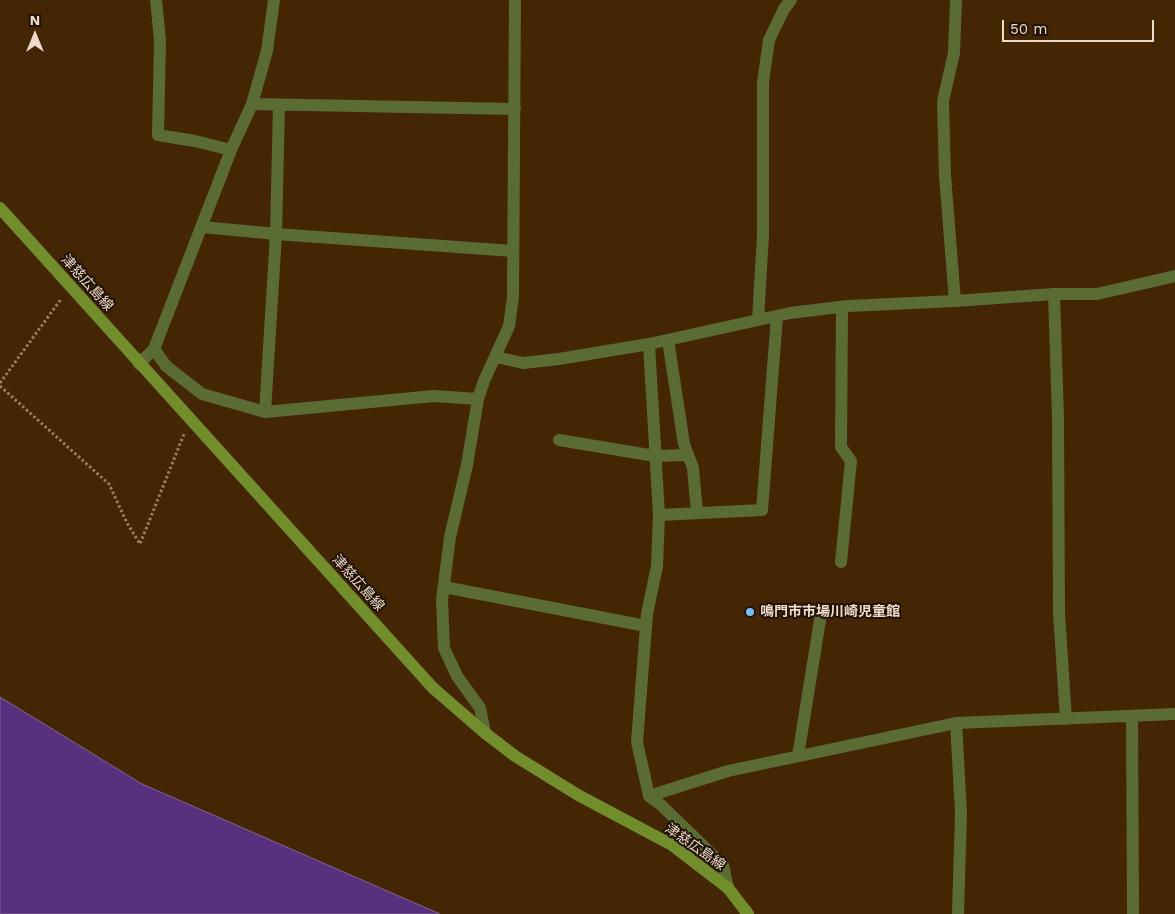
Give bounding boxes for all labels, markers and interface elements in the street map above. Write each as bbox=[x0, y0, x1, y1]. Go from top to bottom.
north arrow bbox=[10, 10, 60, 60]
scale bar bbox=[1005, 10, 1158, 42]
text: N bbox=[30, 12, 40, 28]
text: 50 m bbox=[1010, 20, 1047, 38]
street label: 津慈広島線 bbox=[57, 251, 117, 315]
street label: 津慈広島線 bbox=[328, 551, 388, 615]
place label: 鳴門市市場川崎児童館 bbox=[760, 604, 900, 620]
marker: 鳴門市市場川崎児童館 bbox=[744, 606, 756, 618]
street label: 津慈広島線 bbox=[662, 820, 728, 874]

